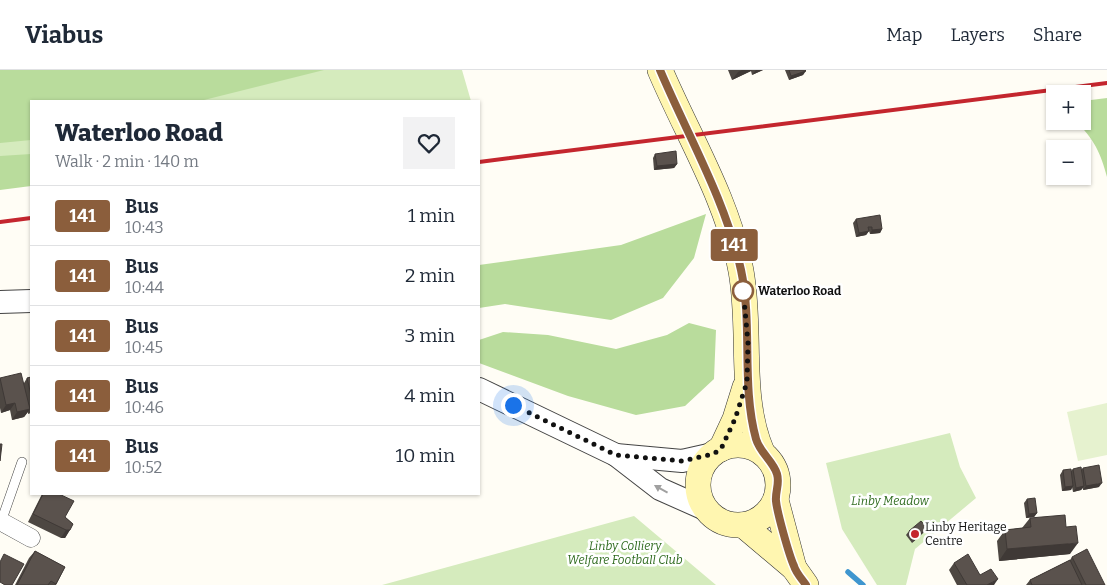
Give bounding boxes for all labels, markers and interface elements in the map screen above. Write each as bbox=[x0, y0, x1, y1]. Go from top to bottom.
text: Viabus bbox=[25, 21, 103, 49]
text: Map bbox=[886, 24, 922, 46]
text: Layers bbox=[950, 24, 1005, 46]
text: Share bbox=[1033, 24, 1082, 46]
map controls bbox=[1046, 85, 1091, 185]
button: + bbox=[1046, 85, 1091, 130]
button: heart bbox=[403, 117, 455, 169]
text: Waterloo Road bbox=[55, 119, 223, 147]
button: − bbox=[1046, 140, 1091, 185]
text: Walk · 2 min · 140 m bbox=[55, 152, 199, 171]
text: Bus bbox=[125, 195, 159, 218]
text: 1 min bbox=[408, 204, 455, 227]
text: 141 bbox=[69, 205, 96, 227]
text: 10:43 bbox=[125, 218, 164, 237]
line badge: 141 bbox=[705, 229, 763, 261]
text: 141 bbox=[721, 234, 747, 256]
text: Bus bbox=[125, 255, 159, 278]
text: 2 min bbox=[405, 264, 455, 287]
text: 141 bbox=[69, 265, 96, 287]
text: 10:44 bbox=[125, 278, 164, 297]
marker: Waterloo Road bbox=[732, 280, 754, 302]
place label: Waterloo Road bbox=[758, 284, 842, 298]
text: Bus bbox=[125, 315, 159, 338]
text: 3 min bbox=[405, 324, 455, 347]
text: 141 bbox=[69, 325, 96, 347]
text: 10:45 bbox=[125, 338, 163, 357]
text: Bus bbox=[125, 375, 159, 398]
text: 4 min bbox=[404, 384, 455, 407]
text: 141 bbox=[69, 385, 96, 407]
your location bbox=[501, 393, 526, 418]
text: 10:46 bbox=[125, 398, 164, 417]
text: Bus bbox=[125, 435, 159, 458]
text: 10 min bbox=[395, 444, 455, 467]
text: 141 bbox=[69, 445, 96, 467]
text: 10:52 bbox=[125, 458, 162, 477]
one-way arrow bbox=[655, 484, 668, 493]
park label: Linby Meadow bbox=[851, 494, 930, 508]
place label: Linby Heritage Centre bbox=[925, 520, 1007, 548]
marker: Linby Heritage Centre bbox=[909, 528, 921, 540]
park label: Linby Colliery Welfare Football Club bbox=[567, 539, 683, 567]

